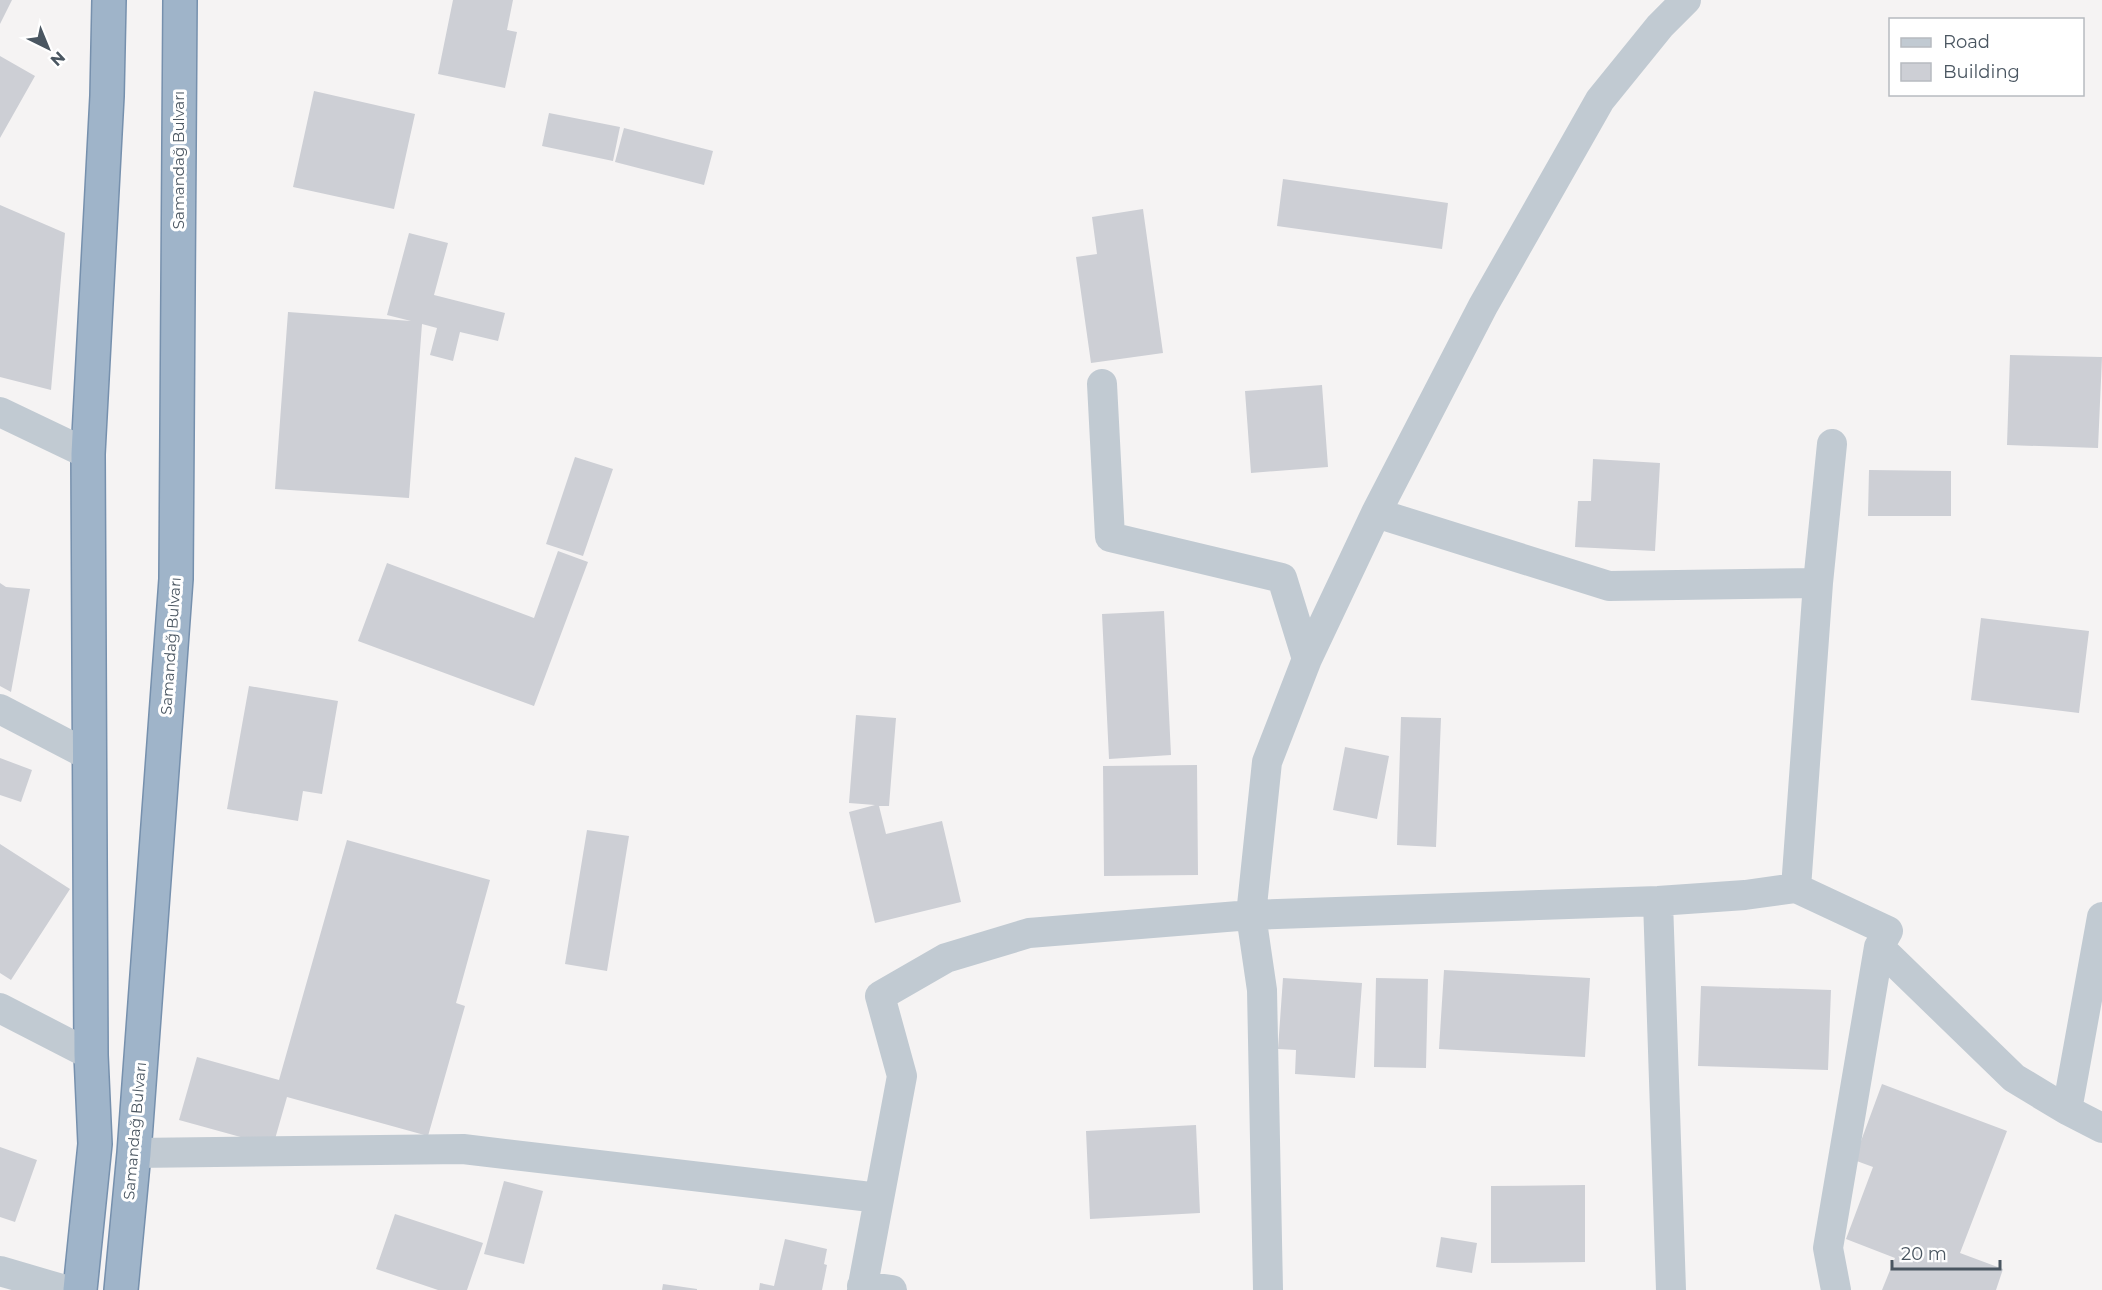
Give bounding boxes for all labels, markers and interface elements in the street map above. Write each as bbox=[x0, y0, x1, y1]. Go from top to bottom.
north arrow bbox=[18, 18, 78, 78]
legend bbox=[1889, 18, 2084, 96]
text: Road bbox=[1943, 31, 1990, 53]
text: N bbox=[47, 47, 69, 70]
text: Building bbox=[1943, 61, 2020, 83]
street label: Samandağ Bulvarı bbox=[169, 91, 188, 229]
street label: Samandağ Bulvarı bbox=[156, 576, 185, 716]
street label: Samandağ Bulvarı bbox=[119, 1061, 150, 1201]
scale bar bbox=[1892, 1233, 2000, 1271]
text: 20 m bbox=[1901, 1243, 1947, 1265]

